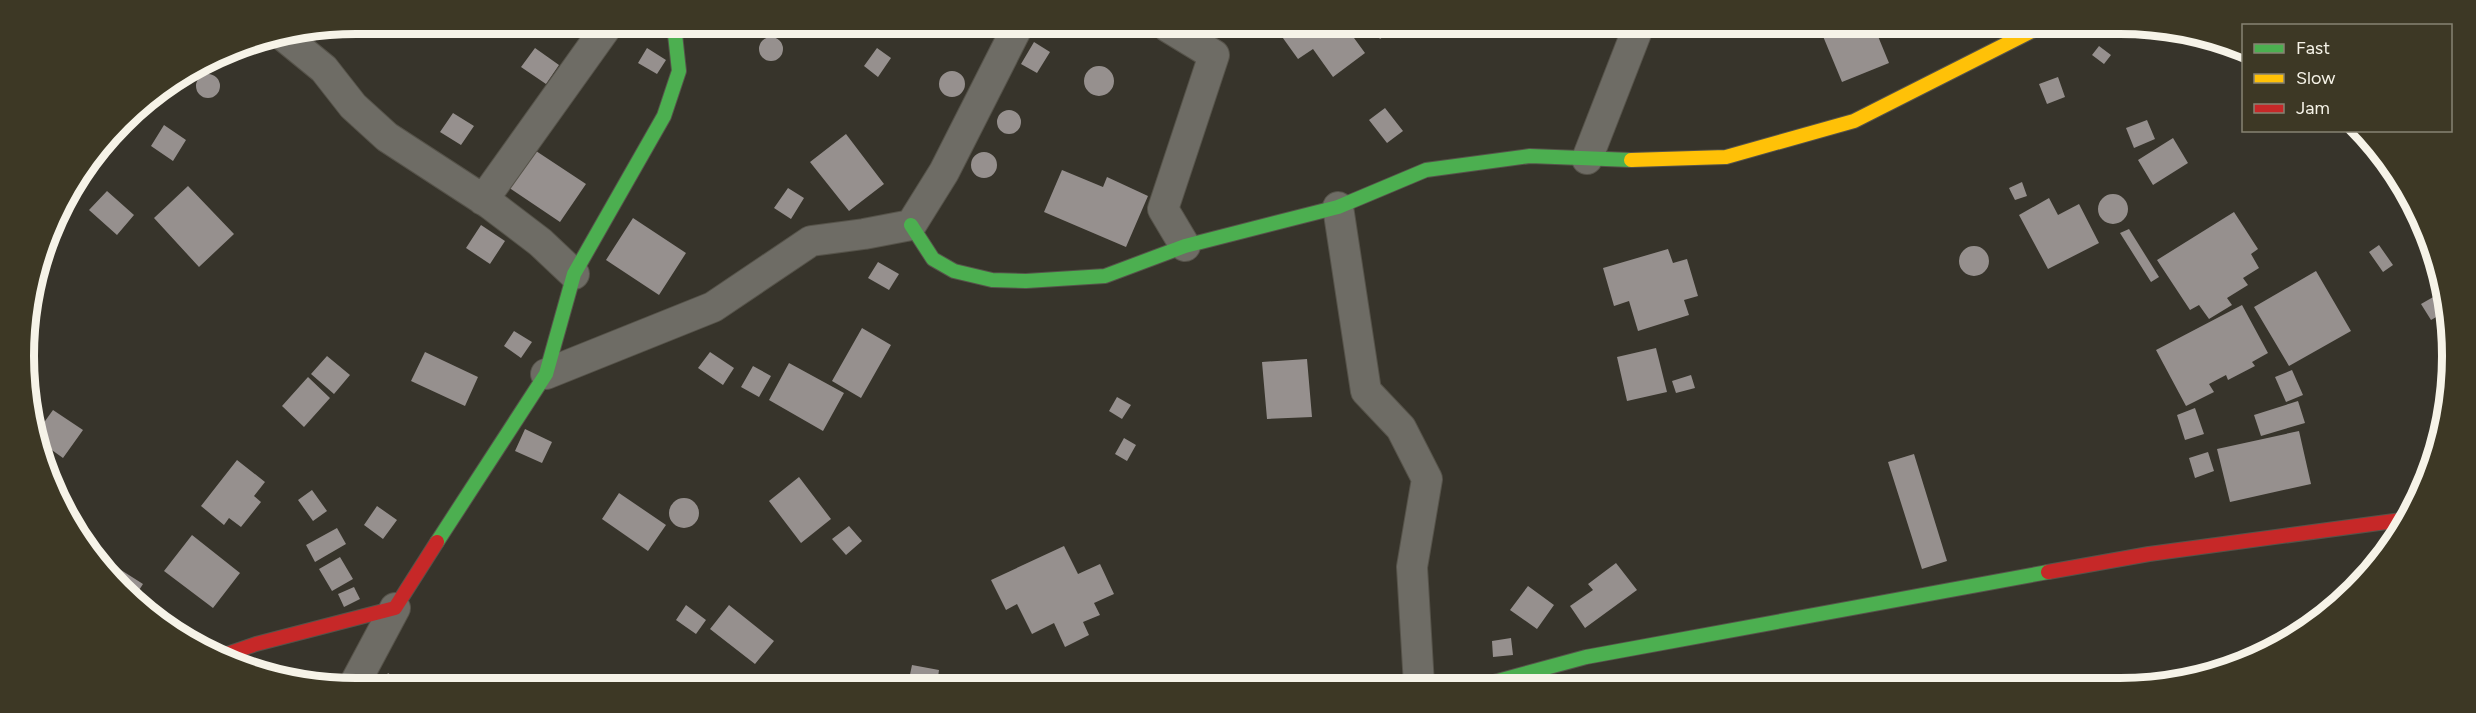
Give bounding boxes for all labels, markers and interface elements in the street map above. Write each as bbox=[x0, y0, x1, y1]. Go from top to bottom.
legend bbox=[2242, 24, 2452, 132]
text: Fast bbox=[2296, 37, 2330, 59]
text: Slow bbox=[2296, 67, 2335, 89]
text: Jam bbox=[2296, 97, 2330, 119]

